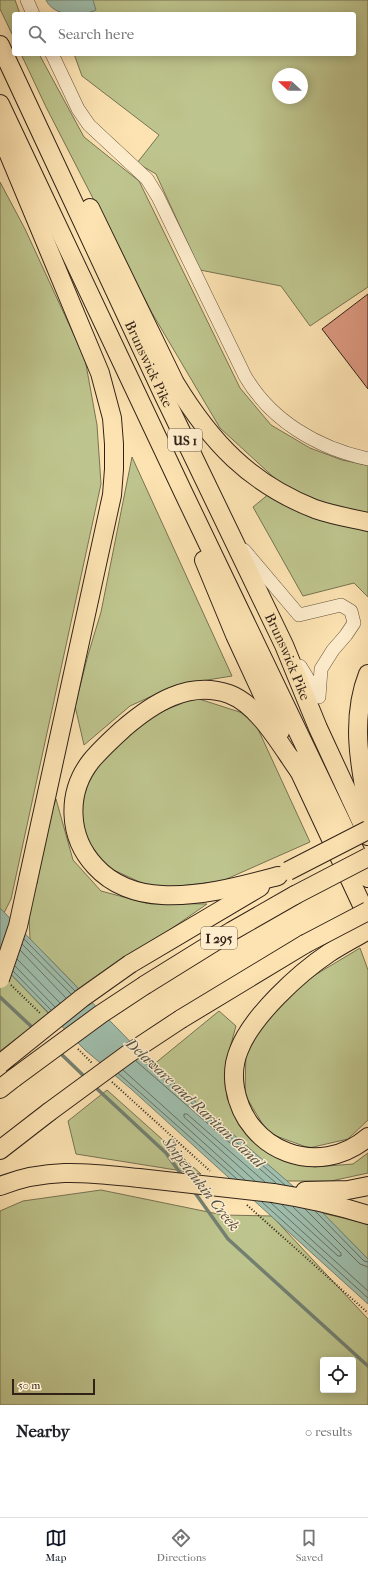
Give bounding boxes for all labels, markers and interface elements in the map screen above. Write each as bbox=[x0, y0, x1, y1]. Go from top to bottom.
search box bbox=[12, 12, 356, 56]
icon: search bbox=[26, 23, 48, 45]
text: Search here bbox=[58, 25, 134, 43]
north arrow bbox=[272, 68, 308, 104]
street label: Brunswick Pike bbox=[121, 318, 176, 410]
road number: US 1 bbox=[168, 429, 202, 451]
street label: Brunswick Pike bbox=[261, 610, 314, 703]
road number: I 295 bbox=[201, 927, 237, 949]
water label: Delaware and Raritan Canal bbox=[122, 1034, 269, 1173]
water label: Shipetaukin Creek bbox=[158, 1132, 243, 1235]
map controls bbox=[320, 1357, 356, 1393]
button: locate bbox=[320, 1357, 356, 1393]
scale bar bbox=[12, 1377, 95, 1396]
text: 50 m bbox=[18, 1379, 40, 1392]
text: Nearby bbox=[16, 1421, 70, 1441]
text: 0 results bbox=[305, 1424, 352, 1439]
tab: Map bbox=[45, 1527, 67, 1564]
tab: Directions bbox=[157, 1527, 206, 1564]
tab: Saved bbox=[296, 1527, 323, 1564]

